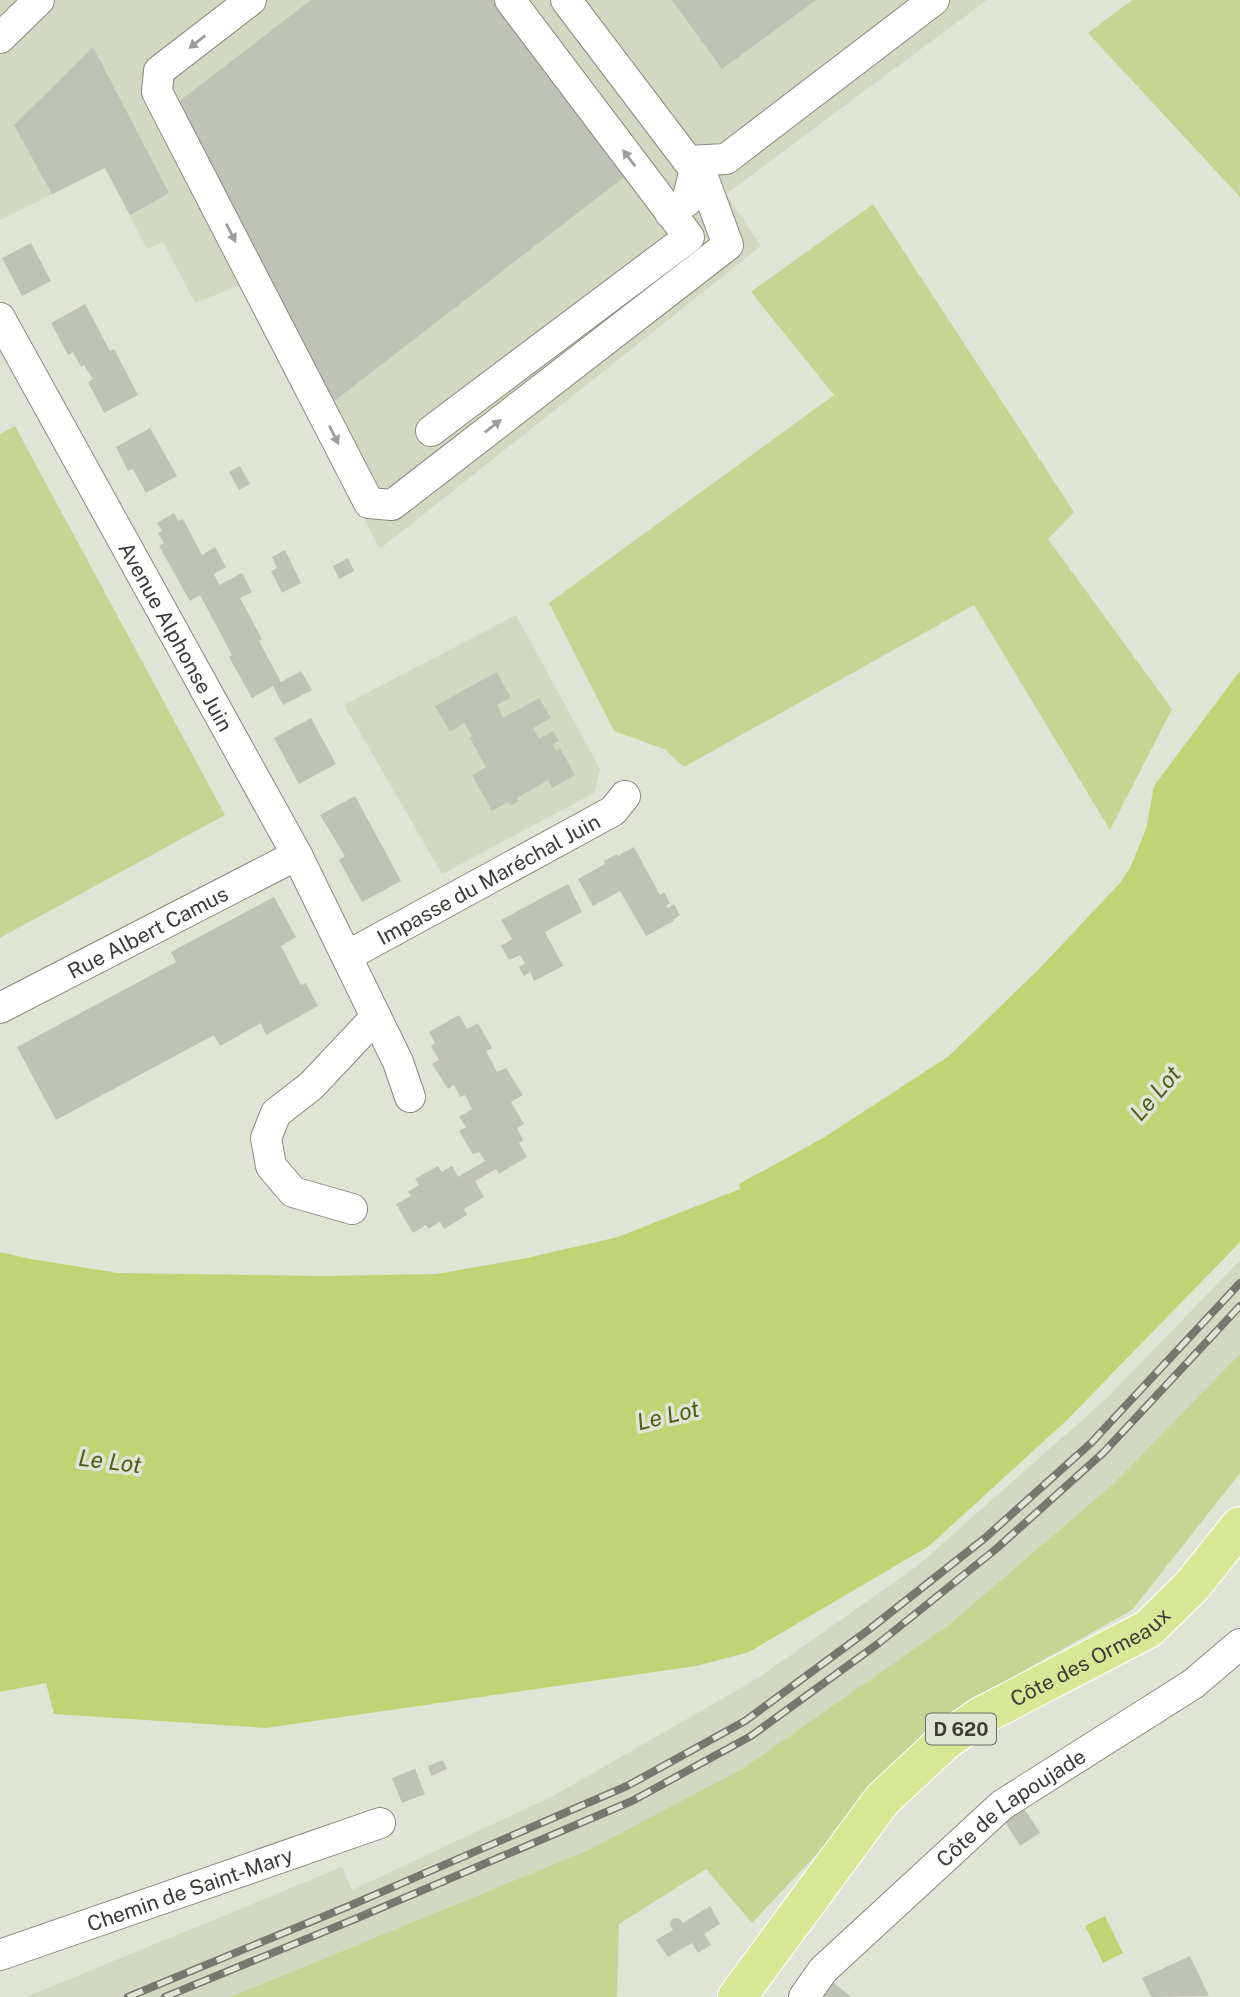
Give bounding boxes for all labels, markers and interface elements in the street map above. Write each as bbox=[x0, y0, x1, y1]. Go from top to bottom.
one-way arrow bbox=[188, 34, 206, 48]
one-way arrow bbox=[622, 150, 637, 168]
one-way arrow bbox=[225, 223, 236, 243]
one-way arrow bbox=[484, 419, 502, 434]
one-way arrow bbox=[329, 425, 340, 445]
street label: Avenue Alphonse Juin bbox=[114, 538, 239, 736]
street label: Impasse du Maréchal Juin bbox=[373, 808, 604, 950]
street label: Rue Albert Camus bbox=[63, 880, 232, 984]
water label: Le Lot bbox=[1124, 1060, 1186, 1126]
water label: Le Lot bbox=[634, 1395, 702, 1435]
water label: Le Lot bbox=[77, 1444, 143, 1478]
street label: Côte des Ormeaux bbox=[1006, 1602, 1175, 1711]
road number: D 620 bbox=[926, 1714, 996, 1744]
street label: Côte de Lapoujade bbox=[931, 1743, 1090, 1872]
street label: Chemin de Saint-Mary bbox=[84, 1842, 296, 1936]

